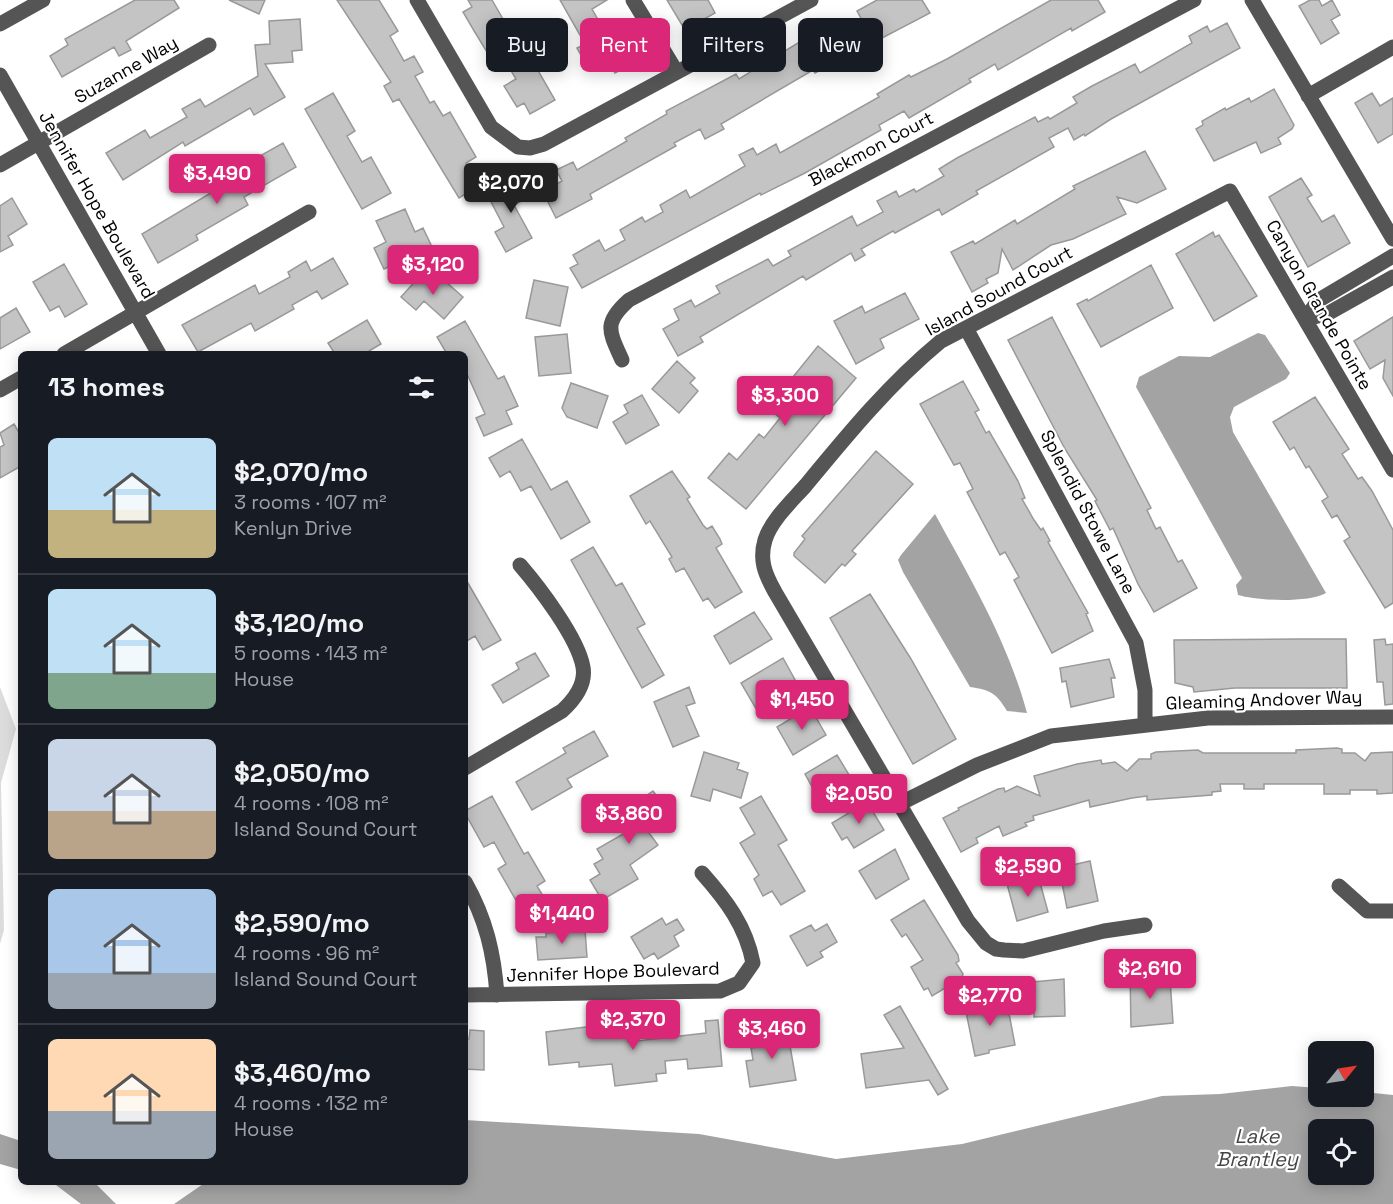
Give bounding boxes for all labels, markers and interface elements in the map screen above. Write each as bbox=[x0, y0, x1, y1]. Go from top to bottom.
chip: Buy bbox=[486, 18, 568, 72]
chip: Rent bbox=[580, 18, 670, 72]
chip: Filters bbox=[682, 18, 786, 72]
chip: New bbox=[798, 18, 883, 72]
street label: Suzanne Way bbox=[70, 31, 182, 108]
street label: Blackmon Court bbox=[804, 106, 937, 191]
street label: Jennifer Hope Boulevard bbox=[34, 107, 161, 303]
pin: $3,490 bbox=[168, 154, 266, 205]
text: $3,490 bbox=[183, 160, 251, 186]
pin: $2,070 bbox=[462, 163, 560, 214]
text: $2,070 bbox=[478, 169, 544, 195]
street label: Canyon Grande Pointe bbox=[1261, 216, 1378, 394]
street label: Island Sound Court bbox=[921, 240, 1077, 341]
pin: $3,120 bbox=[384, 245, 482, 296]
text: $3,120 bbox=[402, 251, 465, 277]
text: 13 homes bbox=[48, 370, 165, 404]
icon: filters bbox=[405, 371, 438, 404]
pin: $3,300 bbox=[736, 376, 834, 427]
text: $3,300 bbox=[751, 382, 819, 408]
street label: Splendid Stowe Lane bbox=[1036, 426, 1141, 598]
text: $2,070/mo bbox=[234, 455, 368, 489]
icon: home bbox=[96, 462, 168, 534]
text: 3 rooms · 107 m² bbox=[234, 489, 387, 515]
text: Kenlyn Drive bbox=[234, 515, 352, 541]
text: $3,120/mo bbox=[234, 606, 364, 640]
icon: home bbox=[96, 613, 168, 685]
text: 5 rooms · 143 m² bbox=[234, 640, 387, 666]
text: House bbox=[234, 666, 294, 692]
pin: $1,450 bbox=[753, 680, 851, 731]
street label: Gleaming Andover Way bbox=[1165, 685, 1363, 714]
text: $1,450 bbox=[770, 686, 834, 712]
text: $2,050/mo bbox=[234, 756, 370, 790]
icon: home bbox=[96, 763, 168, 835]
pin: $2,050 bbox=[810, 774, 908, 825]
text: $2,050 bbox=[825, 780, 893, 806]
text: 4 rooms · 108 m² bbox=[234, 790, 389, 816]
pin: $3,860 bbox=[580, 794, 678, 845]
text: $3,860 bbox=[595, 800, 663, 826]
text: Island Sound Court bbox=[234, 816, 417, 842]
pin: $2,590 bbox=[979, 847, 1077, 898]
text: $2,590 bbox=[994, 853, 1062, 879]
pin: $1,440 bbox=[513, 894, 611, 945]
text: $1,440 bbox=[529, 900, 595, 926]
text: $2,590/mo bbox=[234, 906, 370, 940]
icon: home bbox=[96, 913, 168, 985]
text: 4 rooms · 96 m² bbox=[234, 940, 379, 966]
pin: $2,610 bbox=[1101, 949, 1199, 1000]
text: $2,610 bbox=[1118, 955, 1182, 981]
street label: Jennifer Hope Boulevard bbox=[506, 956, 720, 987]
text: Island Sound Court bbox=[234, 966, 417, 992]
pin: $2,770 bbox=[941, 976, 1039, 1027]
text: $2,770 bbox=[958, 982, 1022, 1008]
pin: $2,370 bbox=[584, 1000, 682, 1051]
text: $2,370 bbox=[600, 1006, 666, 1032]
pin: $3,460 bbox=[723, 1009, 821, 1060]
text: $3,460 bbox=[738, 1015, 806, 1041]
north arrow bbox=[1308, 1041, 1374, 1107]
map controls bbox=[1308, 1041, 1374, 1185]
text: $3,460/mo bbox=[234, 1056, 371, 1090]
icon: home bbox=[96, 1063, 168, 1135]
text: 4 rooms · 132 m² bbox=[234, 1090, 387, 1116]
text: House bbox=[234, 1116, 294, 1142]
button: locate bbox=[1308, 1119, 1374, 1185]
water label: Lake Brantley bbox=[1216, 1123, 1300, 1172]

